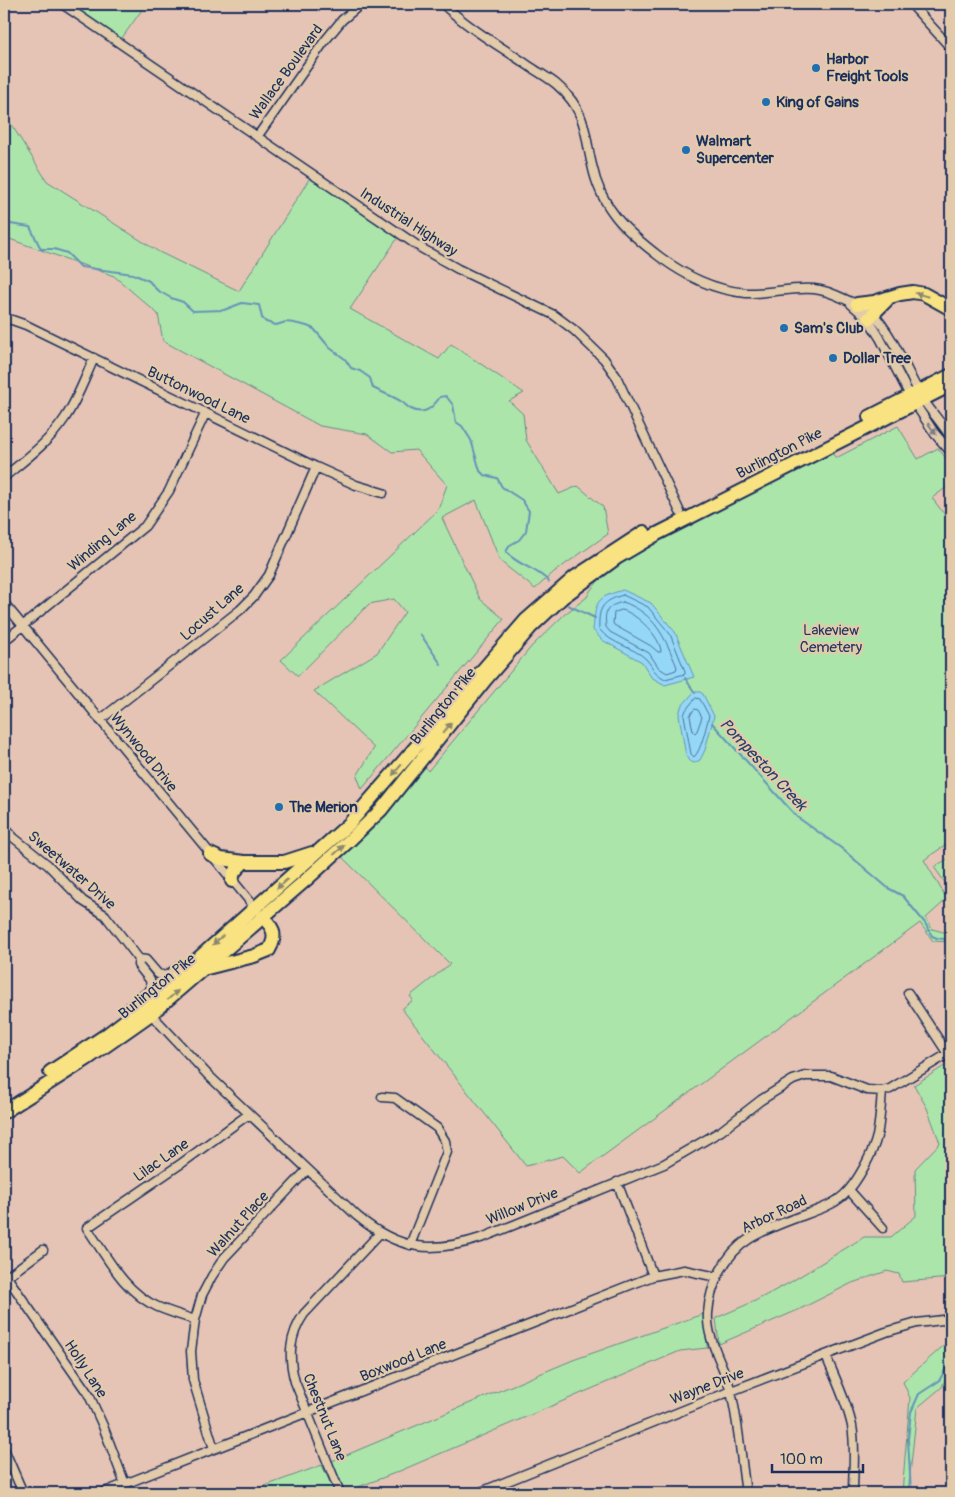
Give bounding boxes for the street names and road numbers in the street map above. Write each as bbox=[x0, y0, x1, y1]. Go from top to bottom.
street label: Wallace Boulevard bbox=[245, 21, 327, 124]
street label: Industrial Highway bbox=[356, 184, 462, 261]
street label: Buttonwood Lane bbox=[144, 362, 254, 429]
street label: Burlington Pike bbox=[733, 423, 826, 483]
street label: Winding Lane bbox=[64, 507, 141, 576]
street label: Locust Lane bbox=[176, 579, 249, 645]
street label: Burlington Pike bbox=[406, 663, 481, 749]
street label: Wynwood Drive bbox=[106, 709, 182, 796]
street label: Sweetwater Drive bbox=[24, 827, 120, 914]
street label: Burlington Pike bbox=[115, 949, 200, 1023]
street label: Lilac Lane bbox=[130, 1134, 193, 1186]
street label: Willow Drive bbox=[483, 1183, 562, 1229]
street label: Walnut Place bbox=[204, 1187, 273, 1261]
street label: Arbor Road bbox=[738, 1191, 810, 1238]
street label: Boxwood Lane bbox=[357, 1334, 450, 1386]
street label: Holly Lane bbox=[60, 1337, 112, 1402]
street label: Wayne Drive bbox=[668, 1364, 747, 1409]
street label: Chestnut Lane bbox=[298, 1371, 351, 1464]

